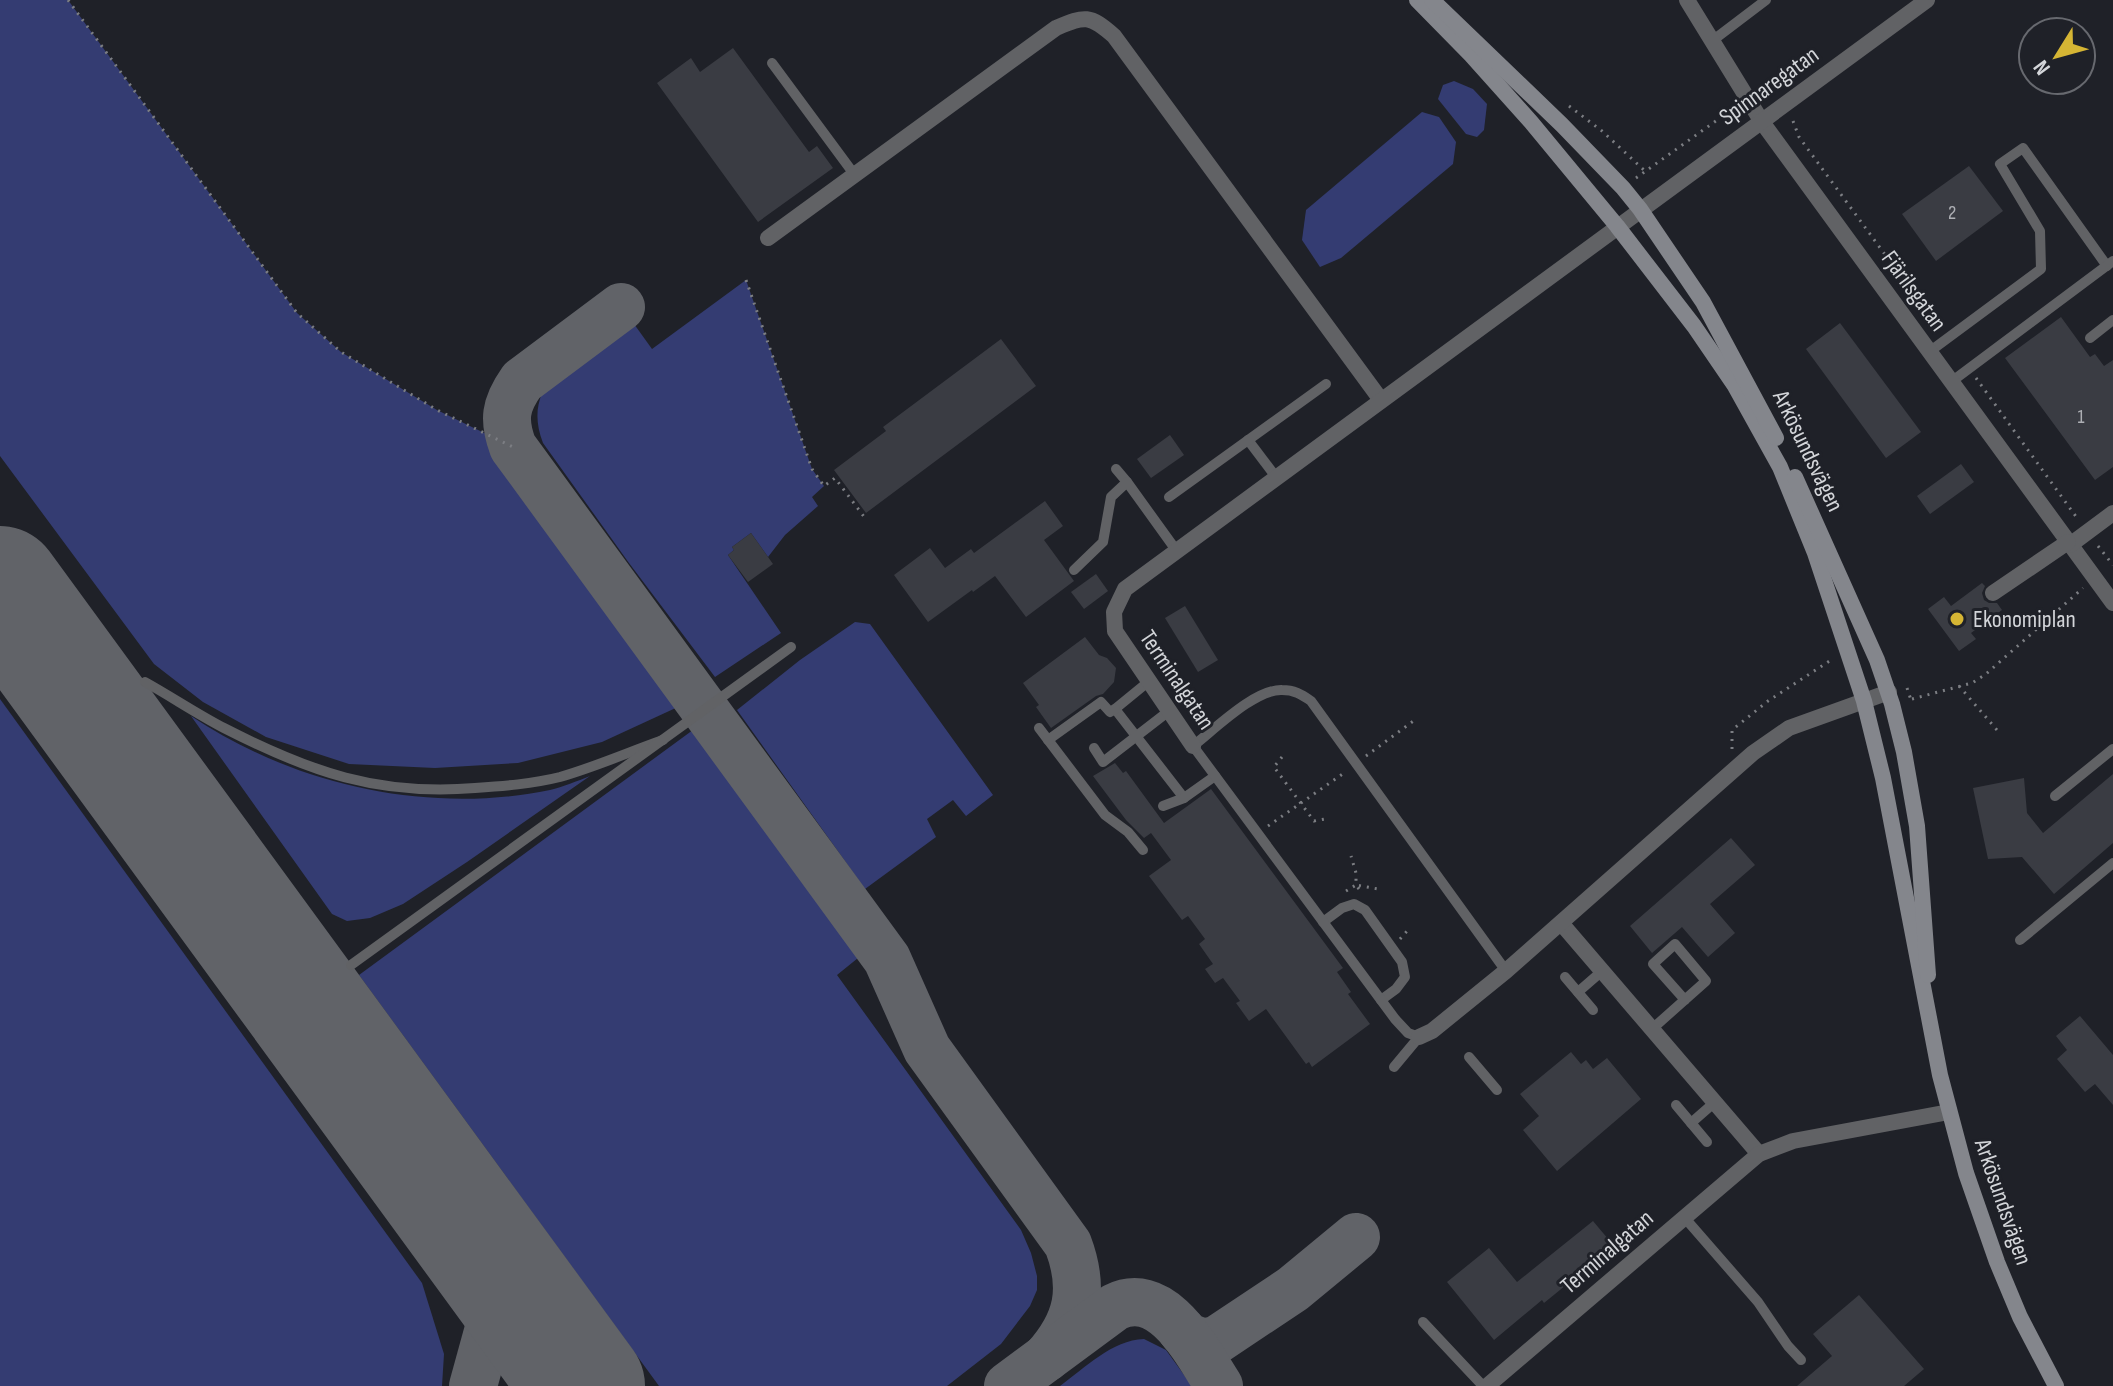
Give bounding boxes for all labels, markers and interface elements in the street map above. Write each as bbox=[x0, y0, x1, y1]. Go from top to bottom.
north arrow bbox=[2017, 16, 2097, 96]
street label: Spinnaregatan bbox=[1714, 40, 1824, 132]
text: N bbox=[2028, 54, 2057, 80]
house number: 2 bbox=[1948, 201, 1956, 225]
street label: Fjärilsgatan bbox=[1875, 245, 1953, 337]
street label: Arkösundsvägen bbox=[1766, 385, 1850, 516]
house number: 1 bbox=[2078, 405, 2085, 429]
place label: Ekonomiplan bbox=[1973, 605, 2076, 634]
marker: Ekonomiplan bbox=[1948, 610, 1966, 628]
street label: Terminalgatan bbox=[1133, 625, 1221, 735]
street label: Arkösundsvägen bbox=[1968, 1134, 2038, 1269]
street label: Terminalgatan bbox=[1555, 1204, 1659, 1300]

